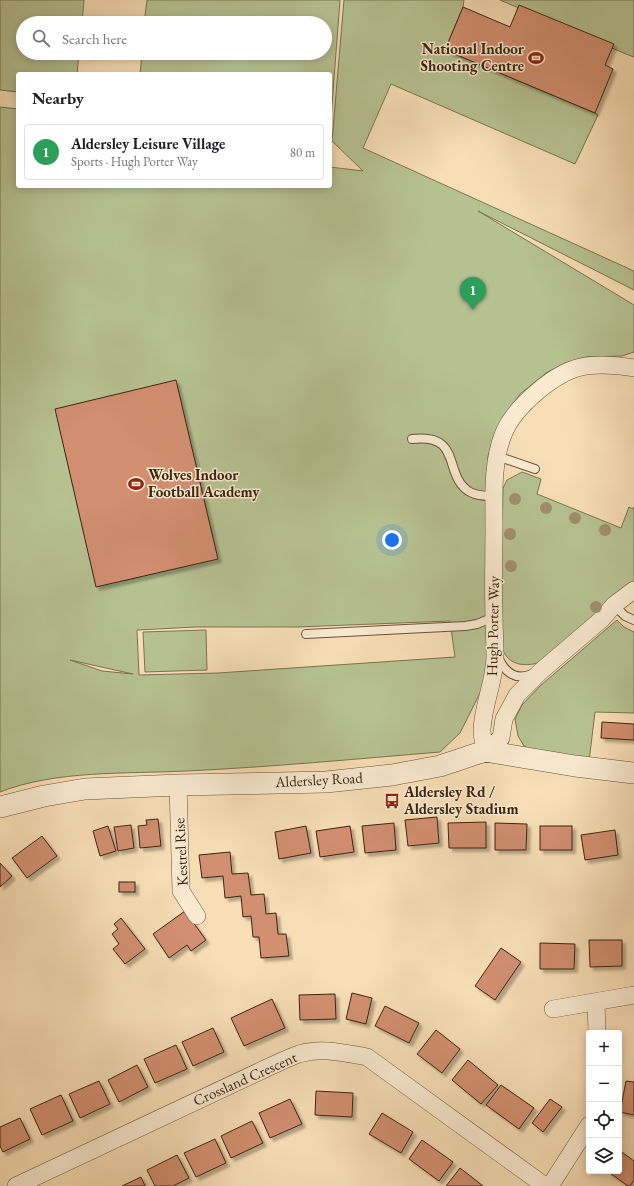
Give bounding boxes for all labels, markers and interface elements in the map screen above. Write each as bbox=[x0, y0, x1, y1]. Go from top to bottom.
search box bbox=[16, 16, 332, 60]
icon: search bbox=[30, 27, 52, 49]
text: Search here bbox=[62, 29, 127, 48]
place label: National Indoor Shooting Centre bbox=[421, 39, 525, 75]
sports icon: National Indoor Shooting Centre bbox=[527, 49, 545, 67]
text: Nearby bbox=[32, 87, 84, 109]
text: Aldersley Leisure Village bbox=[71, 134, 225, 153]
text: 1 bbox=[43, 144, 49, 161]
text: 80 m bbox=[290, 144, 315, 161]
text: Sports · Hugh Porter Way bbox=[71, 153, 198, 170]
pin: 1 bbox=[460, 277, 486, 310]
place label: Wolves Indoor Football Academy bbox=[148, 465, 260, 501]
sports icon: Wolves Indoor Football Academy bbox=[127, 475, 145, 493]
your location bbox=[382, 530, 402, 550]
street label: Hugh Porter Way bbox=[482, 575, 503, 676]
street label: Aldersley Road bbox=[274, 768, 364, 791]
place label: Aldersley Rd / Aldersley Stadium bbox=[403, 782, 519, 818]
bus stop icon: Aldersley Rd / Aldersley Stadium bbox=[383, 792, 401, 810]
street label: Kestrel Rise bbox=[169, 817, 192, 887]
map controls bbox=[586, 1030, 622, 1174]
button: + bbox=[586, 1030, 622, 1066]
street label: Crossland Crescent bbox=[190, 1047, 300, 1110]
button: − bbox=[586, 1066, 622, 1102]
button: locate bbox=[586, 1102, 622, 1138]
button: layers bbox=[586, 1138, 622, 1174]

